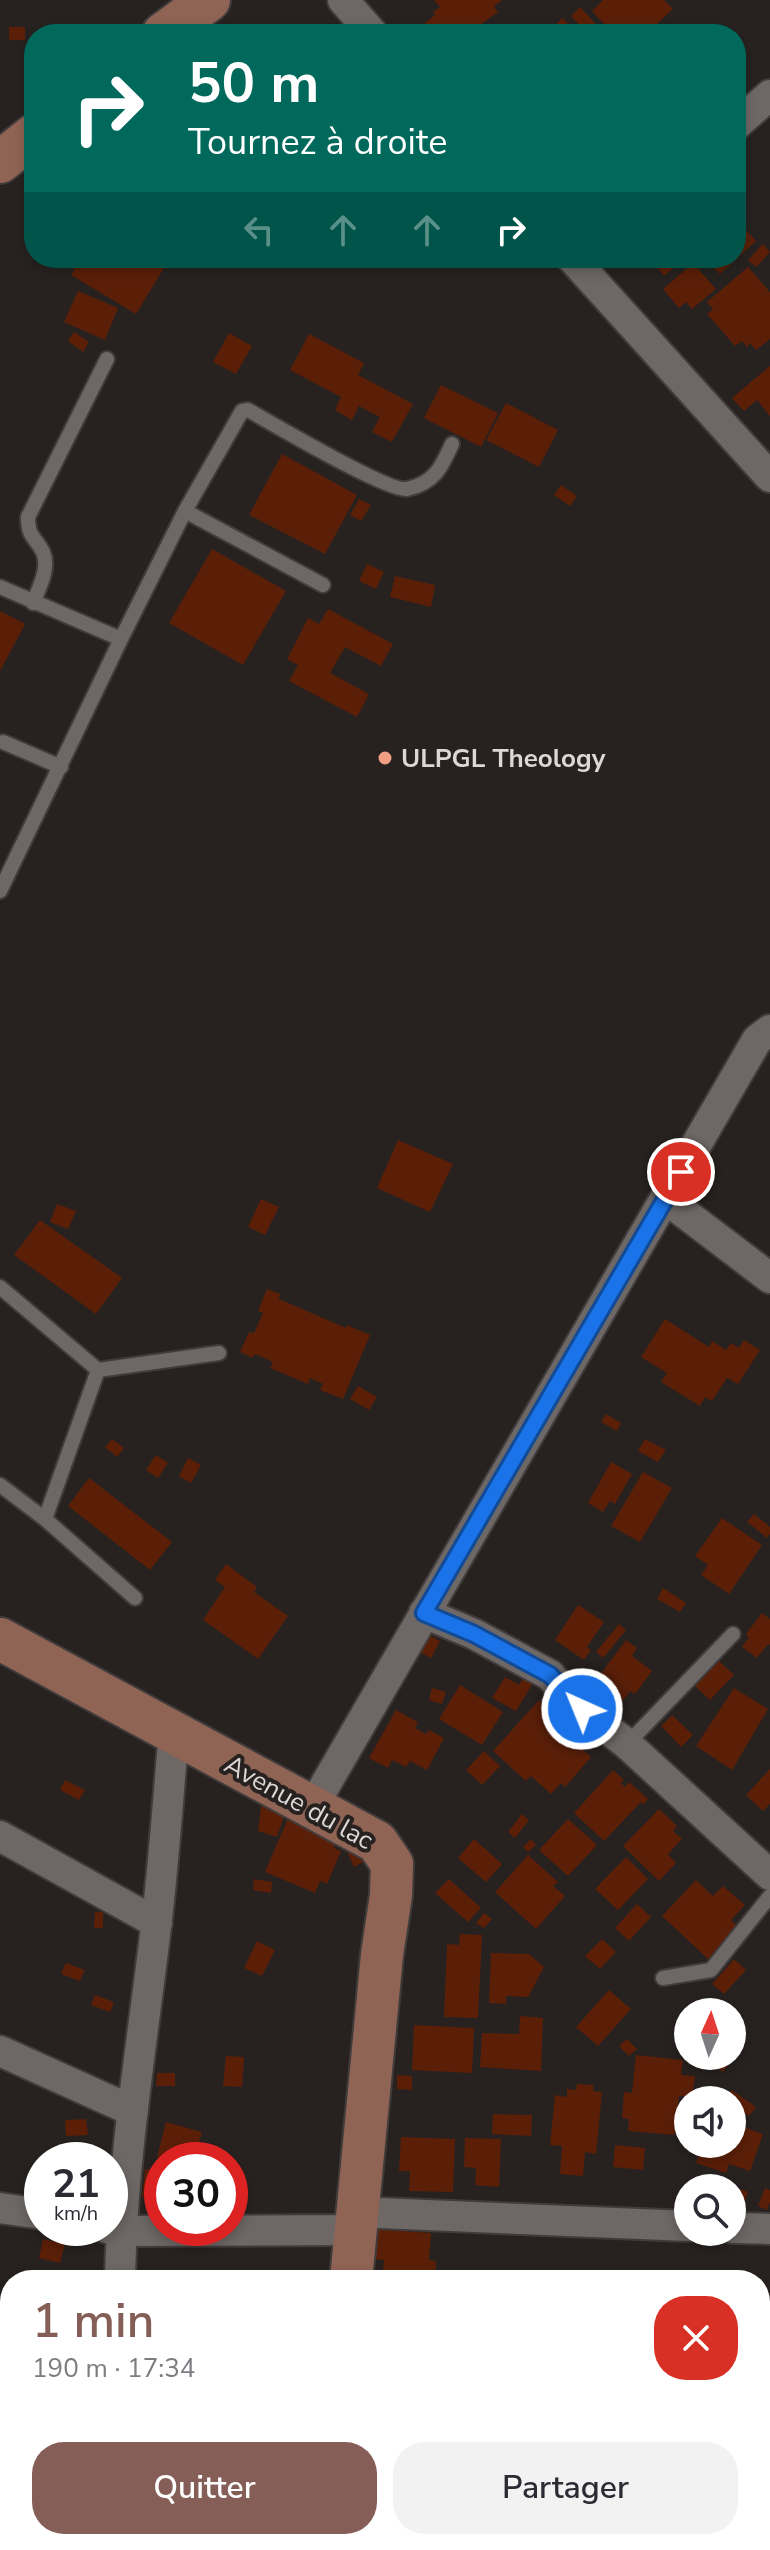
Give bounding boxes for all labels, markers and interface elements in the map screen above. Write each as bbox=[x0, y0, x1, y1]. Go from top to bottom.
text: 50 m bbox=[188, 45, 319, 122]
icon: right bbox=[56, 56, 160, 160]
text: Tournez à droite bbox=[188, 118, 447, 167]
icon: left bbox=[237, 208, 281, 252]
icon: ahead bbox=[321, 208, 365, 252]
icon: ahead bbox=[405, 208, 449, 252]
icon: right bbox=[489, 208, 533, 252]
place label: ULPGL Theology bbox=[401, 741, 606, 776]
marker: ULPGL Theology bbox=[376, 749, 394, 767]
pin bbox=[647, 1138, 715, 1206]
icon: arrive bbox=[659, 1150, 703, 1194]
position arrow bbox=[540, 1667, 624, 1751]
street label: Avenue du lac bbox=[218, 1747, 379, 1858]
north arrow bbox=[674, 1998, 746, 2070]
map controls bbox=[674, 1998, 746, 2246]
button: sound bbox=[674, 2086, 746, 2158]
speed limit sign: 30 bbox=[144, 2142, 248, 2246]
text: 21 bbox=[52, 2157, 100, 2211]
button: search bbox=[674, 2174, 746, 2246]
text: km/h bbox=[54, 2200, 98, 2227]
text: 1 min bbox=[32, 2288, 154, 2354]
button: close bbox=[654, 2296, 738, 2380]
text: 190 m · 17:34 bbox=[32, 2351, 195, 2386]
button: Quitter bbox=[32, 2442, 377, 2534]
button: Partager bbox=[393, 2442, 738, 2534]

